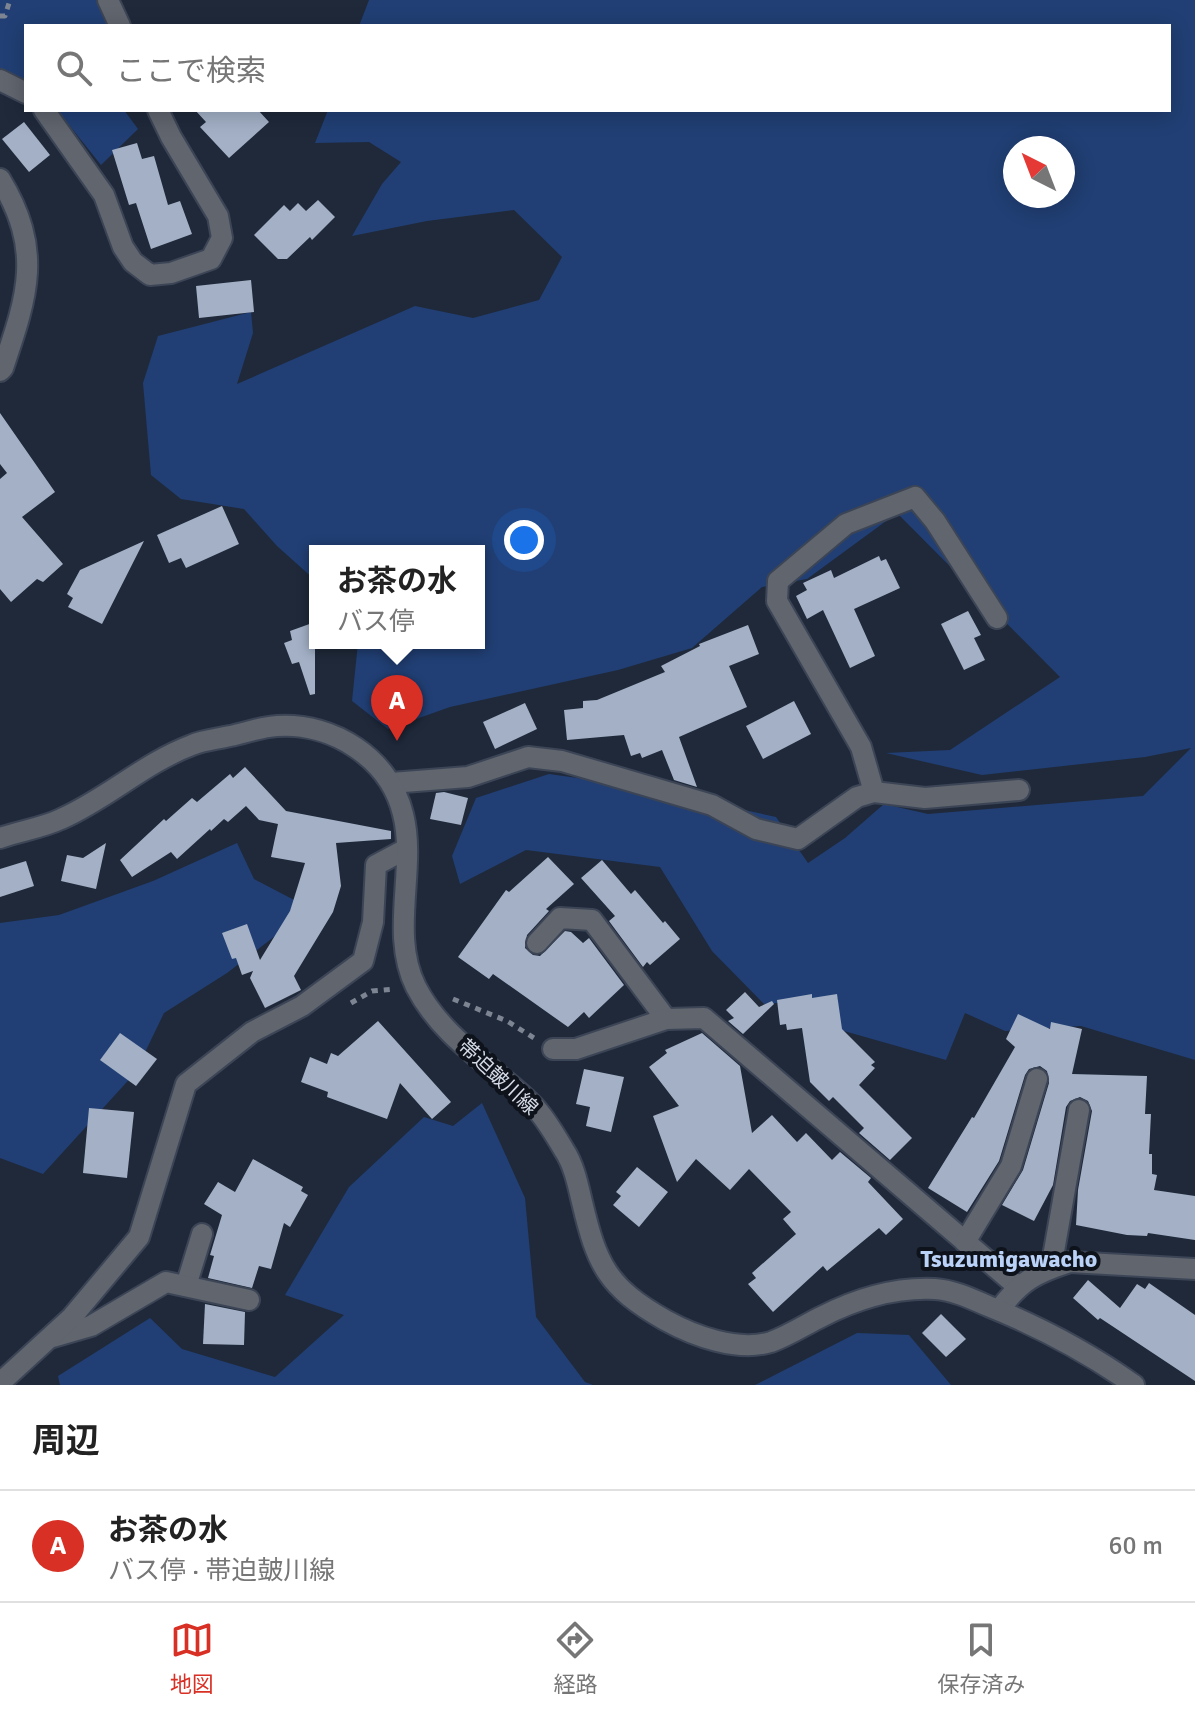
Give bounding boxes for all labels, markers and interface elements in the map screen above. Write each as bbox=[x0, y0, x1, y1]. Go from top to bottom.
search box bbox=[24, 24, 1171, 112]
icon: search bbox=[52, 46, 96, 90]
text: ここで検索 bbox=[116, 53, 266, 90]
north arrow bbox=[1003, 136, 1075, 208]
your location bbox=[504, 520, 544, 560]
popup bbox=[309, 545, 485, 649]
text: お茶の水 bbox=[337, 563, 457, 600]
text: バス停 bbox=[337, 606, 415, 638]
pin: A bbox=[371, 675, 423, 741]
street label: 帯迫皷川線 bbox=[453, 1034, 543, 1120]
district label: Tsuzumigawacho bbox=[921, 1244, 1097, 1274]
text: 周辺 bbox=[32, 1420, 100, 1462]
text: お茶の水 bbox=[108, 1512, 228, 1549]
text: A bbox=[50, 1530, 66, 1562]
text: 60 m bbox=[1108, 1530, 1163, 1562]
text: バス停 · 帯迫皷川線 bbox=[108, 1555, 335, 1587]
tab: 地図 bbox=[170, 1618, 214, 1698]
tab: 経路 bbox=[553, 1618, 597, 1698]
tab: 保存済み bbox=[937, 1618, 1025, 1698]

